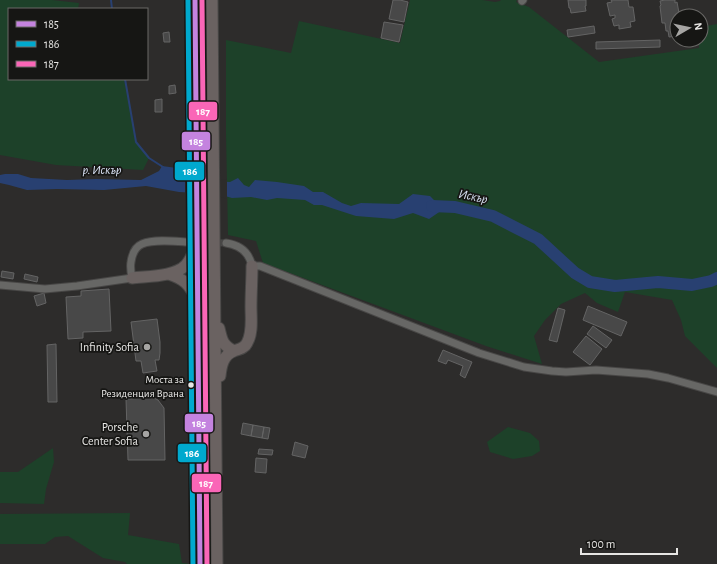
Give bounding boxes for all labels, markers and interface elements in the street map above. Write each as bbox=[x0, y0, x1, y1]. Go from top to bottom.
legend bbox=[8, 8, 148, 80]
north arrow bbox=[669, 8, 709, 48]
text: 185 bbox=[44, 18, 59, 30]
text: N bbox=[692, 22, 704, 31]
text: 186 bbox=[44, 38, 60, 50]
text: 187 bbox=[44, 58, 59, 70]
line badge: 187 bbox=[188, 101, 218, 121]
text: 187 bbox=[196, 106, 210, 117]
line badge: 185 bbox=[181, 131, 211, 151]
text: 185 bbox=[189, 136, 203, 147]
line badge: 186 bbox=[174, 161, 205, 181]
water label: р. Искър bbox=[83, 164, 122, 177]
text: 186 bbox=[183, 166, 197, 177]
water label: Искър bbox=[457, 188, 489, 206]
place label: Infinity Sofia bbox=[80, 341, 139, 354]
marker: Infinity Sofia bbox=[142, 342, 152, 352]
place label: Моста за Резиденция Врана bbox=[101, 374, 184, 399]
marker: Моста за Резиденция Врана bbox=[186, 380, 196, 390]
line badge: 185 bbox=[184, 413, 214, 433]
text: 185 bbox=[192, 418, 206, 429]
place label: Porsche Center Sofia bbox=[82, 421, 138, 447]
marker: Porsche Center Sofia bbox=[141, 429, 151, 439]
line badge: 186 bbox=[177, 443, 207, 463]
text: 186 bbox=[185, 448, 199, 459]
line badge: 187 bbox=[191, 473, 222, 493]
text: 187 bbox=[199, 478, 213, 489]
scale bar bbox=[581, 530, 677, 556]
text: 100 m bbox=[587, 538, 615, 550]

